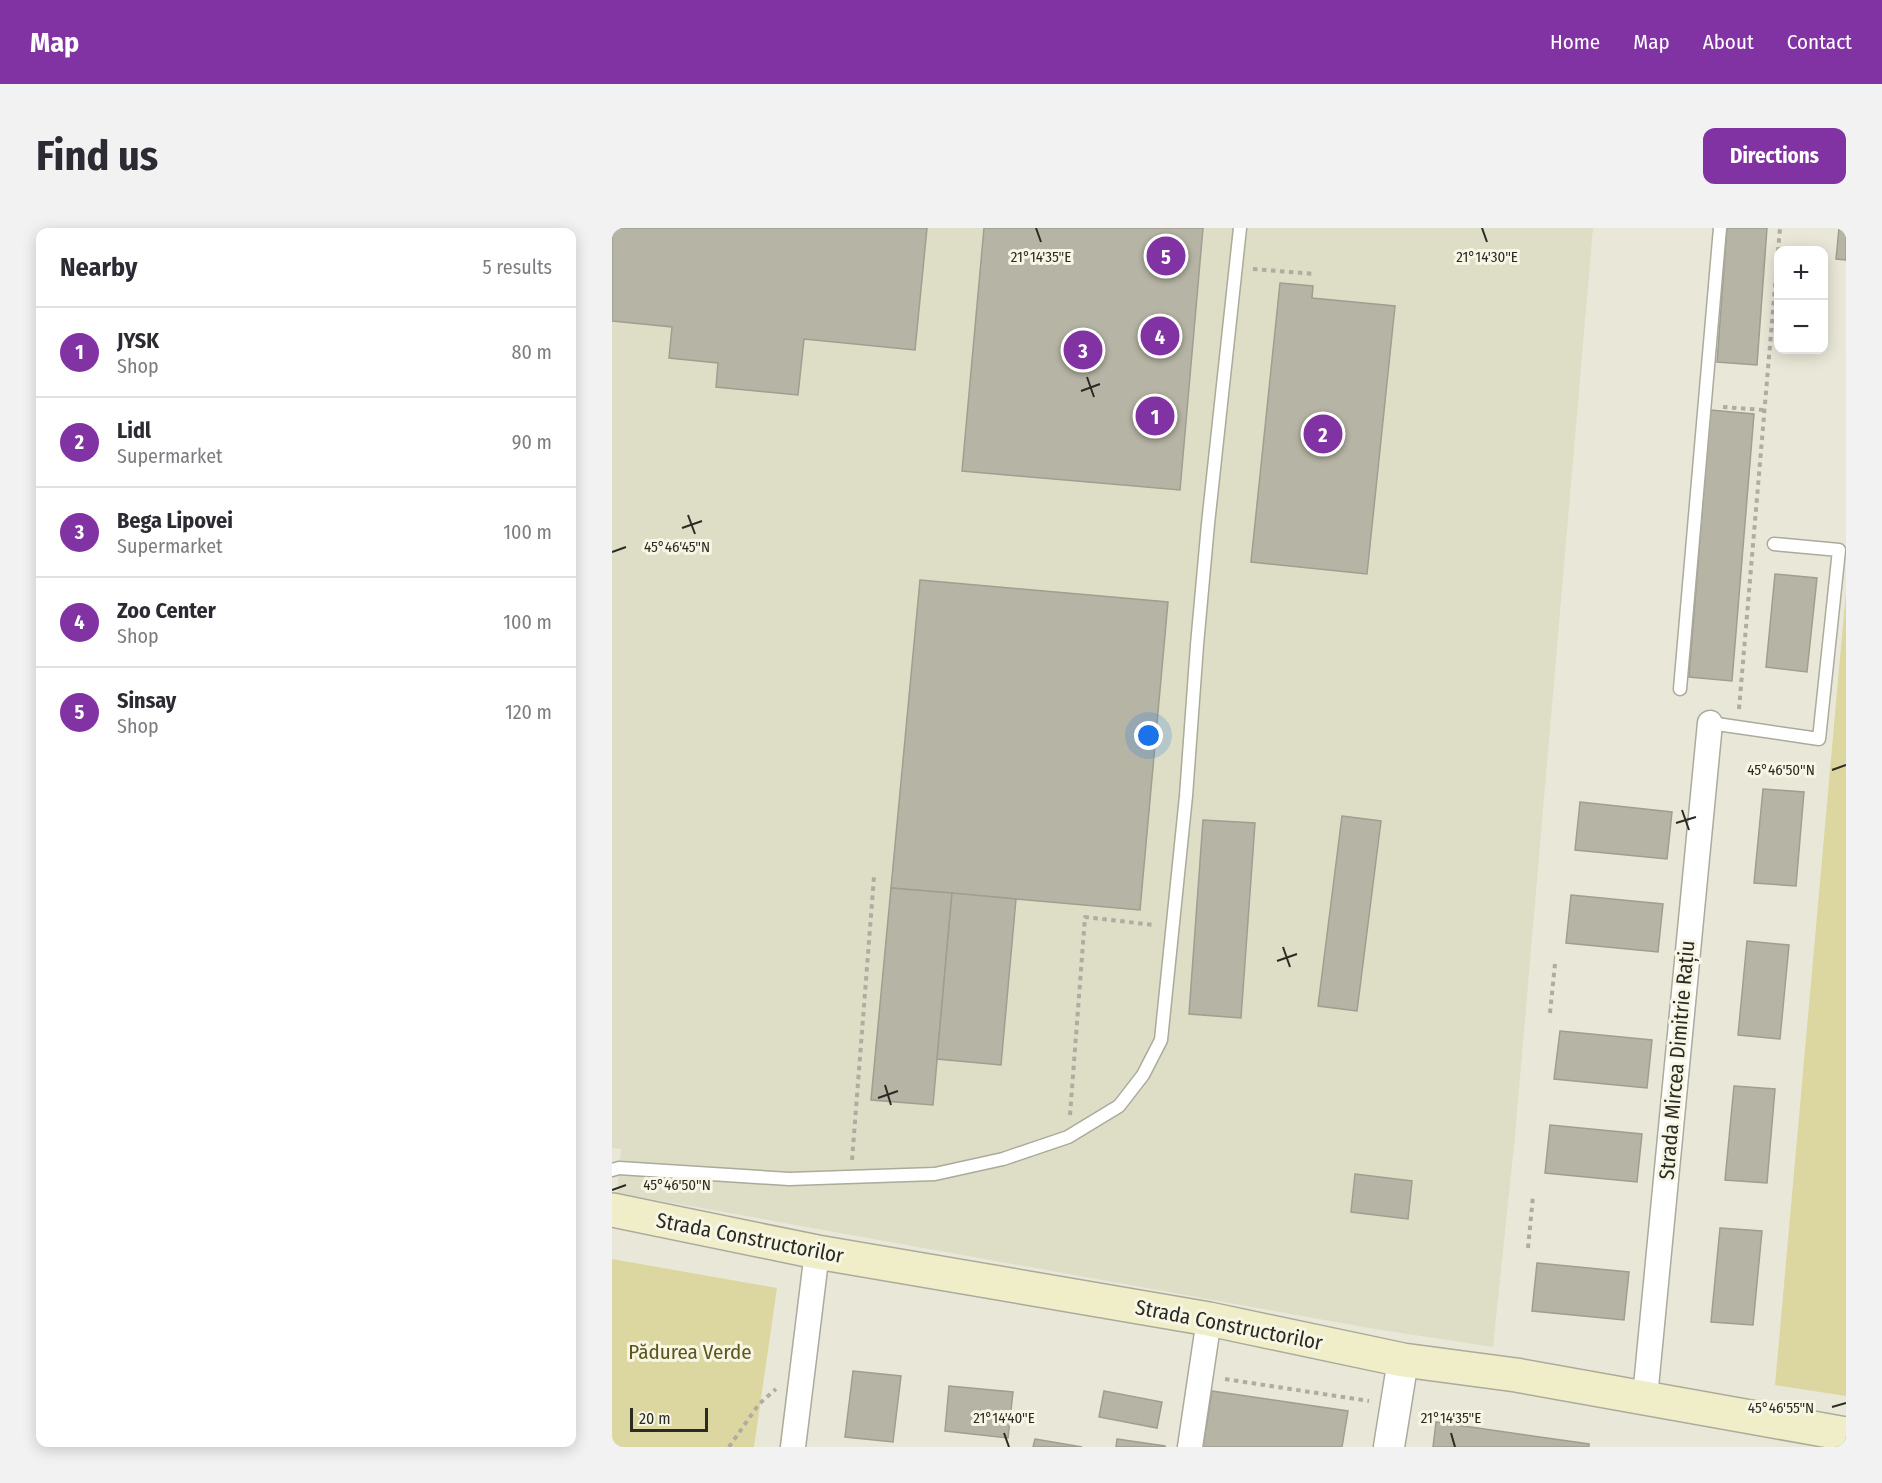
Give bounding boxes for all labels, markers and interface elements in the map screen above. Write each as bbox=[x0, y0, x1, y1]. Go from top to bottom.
text: Map bbox=[30, 26, 79, 59]
text: Home bbox=[1550, 29, 1600, 55]
text: Map bbox=[1633, 29, 1670, 55]
text: About bbox=[1703, 29, 1754, 55]
text: Contact bbox=[1787, 29, 1852, 55]
button: Directions bbox=[1703, 128, 1846, 184]
text: Find us bbox=[36, 131, 158, 181]
pin: 5 bbox=[1146, 234, 1186, 279]
map controls bbox=[1774, 246, 1828, 354]
button: + bbox=[1774, 246, 1828, 300]
text: 21°14'35"E bbox=[1011, 248, 1071, 266]
text: 21°14'30"E bbox=[1456, 248, 1518, 266]
text: Nearby bbox=[60, 252, 137, 283]
text: 5 results bbox=[482, 255, 552, 279]
button: − bbox=[1774, 300, 1828, 354]
pin: 4 bbox=[1140, 314, 1180, 358]
text: JYSK bbox=[117, 327, 159, 354]
pin: 3 bbox=[1064, 328, 1102, 372]
text: 1 bbox=[75, 340, 84, 364]
text: 80 m bbox=[512, 340, 552, 364]
text: Shop bbox=[117, 354, 159, 378]
pin: 1 bbox=[1136, 394, 1174, 438]
pin: 2 bbox=[1304, 412, 1342, 456]
text: Lidl bbox=[117, 417, 151, 444]
text: 2 bbox=[75, 430, 84, 454]
text: 90 m bbox=[512, 430, 552, 454]
text: Supermarket bbox=[117, 444, 223, 468]
text: Bega Lipovei bbox=[117, 507, 233, 534]
text: 3 bbox=[75, 520, 84, 544]
text: 100 m bbox=[503, 520, 552, 544]
text: Supermarket bbox=[117, 534, 223, 558]
text: 45°46'45"N bbox=[644, 538, 710, 556]
text: Zoo Center bbox=[117, 597, 216, 624]
text: 4 bbox=[74, 610, 85, 634]
text: 100 m bbox=[503, 610, 552, 634]
text: Shop bbox=[117, 624, 159, 648]
text: Sinsay bbox=[117, 687, 176, 714]
text: 5 bbox=[75, 700, 84, 724]
text: 120 m bbox=[505, 700, 552, 724]
text: Shop bbox=[117, 714, 159, 738]
your location bbox=[1134, 721, 1163, 750]
text: 45°46'50"N bbox=[1747, 761, 1815, 779]
street label: Strada Mircea Dimitrie Rațiu bbox=[1654, 939, 1700, 1181]
text: 45°46'50"N bbox=[643, 1176, 711, 1194]
street label: Strada Constructorilor bbox=[654, 1207, 847, 1269]
street label: Strada Constructorilor bbox=[1133, 1294, 1326, 1356]
park label: Pădurea Verde bbox=[628, 1339, 752, 1365]
text: 45°46'55"N bbox=[1748, 1399, 1814, 1417]
scale bar bbox=[630, 1405, 708, 1432]
text: 20 m bbox=[639, 1409, 670, 1428]
text: 21°14'40"E bbox=[973, 1409, 1035, 1427]
text: 21°14'35"E bbox=[1421, 1409, 1481, 1427]

